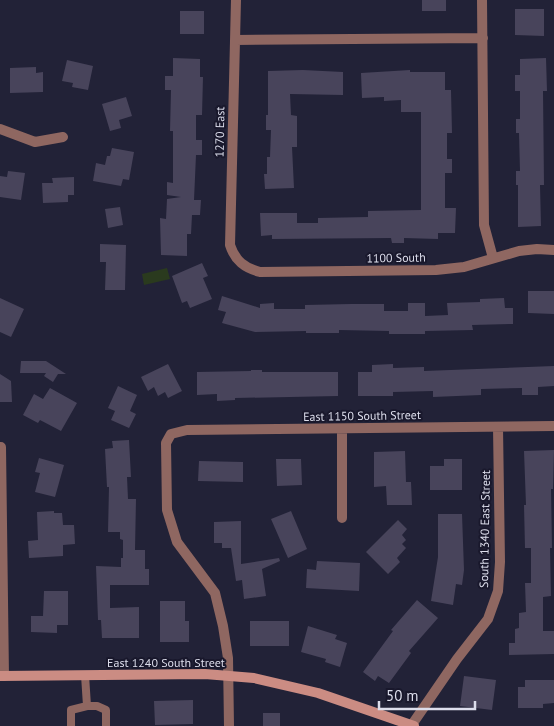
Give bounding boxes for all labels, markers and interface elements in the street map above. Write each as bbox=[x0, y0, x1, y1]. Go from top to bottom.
street label: 1270 East bbox=[212, 106, 227, 158]
street label: 1100 South bbox=[366, 249, 426, 266]
street label: East 1150 South Street bbox=[303, 407, 421, 424]
street label: South 1340 East Street bbox=[476, 470, 493, 588]
street label: East 1240 South Street bbox=[107, 655, 225, 670]
scale bar bbox=[379, 678, 475, 710]
text: 50 m bbox=[386, 686, 419, 705]

